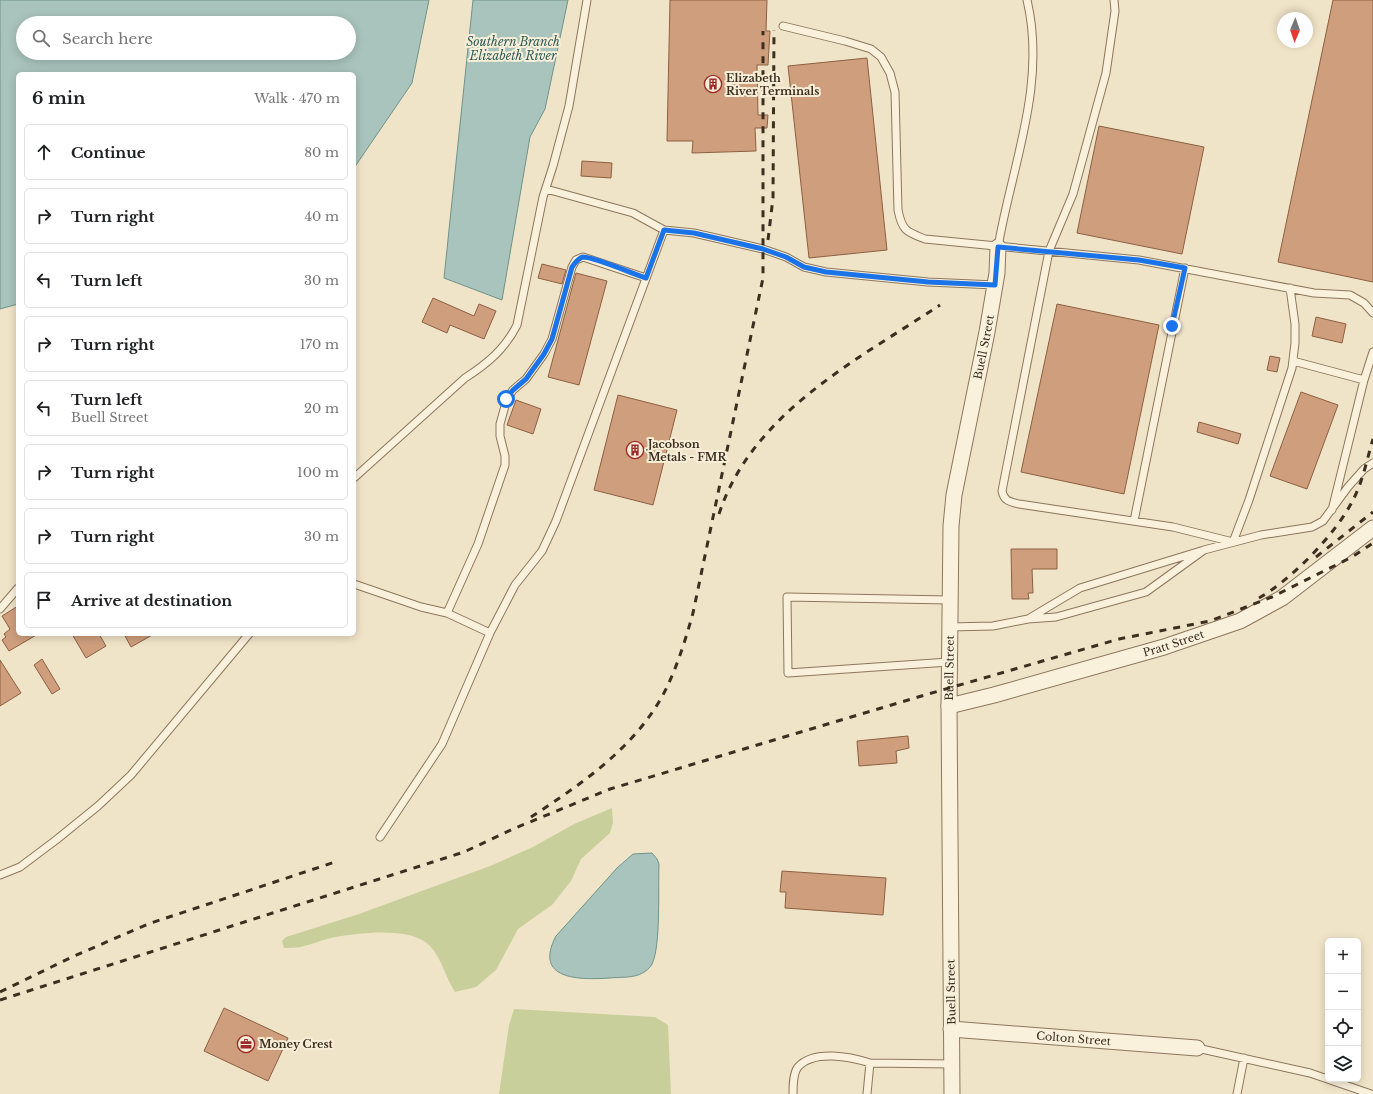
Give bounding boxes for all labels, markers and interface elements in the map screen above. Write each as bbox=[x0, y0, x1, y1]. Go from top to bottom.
north arrow bbox=[1277, 12, 1313, 48]
search box bbox=[16, 16, 356, 60]
icon: search bbox=[30, 27, 52, 49]
text: Search here bbox=[62, 29, 153, 48]
water label: Southern Branch Elizabeth River bbox=[466, 34, 560, 63]
place label: Elizabeth River Terminals bbox=[726, 71, 819, 98]
building icon: Elizabeth River Terminals bbox=[703, 74, 723, 94]
text: 6 min bbox=[32, 88, 85, 109]
text: Walk · 470 m bbox=[254, 90, 340, 107]
icon: ahead bbox=[33, 141, 55, 163]
text: Continue bbox=[71, 143, 146, 162]
text: 80 m bbox=[304, 144, 339, 161]
icon: right bbox=[33, 205, 55, 227]
text: Turn right bbox=[71, 207, 154, 226]
text: 40 m bbox=[304, 208, 339, 225]
icon: left bbox=[33, 269, 55, 291]
text: Turn left bbox=[71, 271, 142, 290]
text: 30 m bbox=[304, 272, 339, 289]
street label: Buell Street bbox=[971, 313, 997, 381]
route end bbox=[1163, 317, 1181, 335]
icon: right bbox=[33, 333, 55, 355]
text: Turn right bbox=[71, 335, 154, 354]
text: 170 m bbox=[300, 336, 339, 353]
text: Turn left bbox=[71, 390, 142, 409]
route start bbox=[497, 390, 515, 408]
icon: left bbox=[33, 397, 55, 419]
text: 20 m bbox=[304, 400, 339, 417]
text: Buell Street bbox=[71, 409, 148, 426]
place label: Jacobson Metals - FMR bbox=[646, 437, 727, 464]
building icon: Jacobson Metals - FMR bbox=[625, 440, 645, 460]
icon: right bbox=[33, 461, 55, 483]
text: Turn right bbox=[71, 463, 154, 482]
text: 100 m bbox=[297, 464, 339, 481]
icon: right bbox=[33, 525, 55, 547]
text: Turn right bbox=[71, 527, 154, 546]
text: 30 m bbox=[304, 528, 339, 545]
icon: arrive bbox=[33, 589, 55, 611]
text: Arrive at destination bbox=[71, 591, 232, 610]
street label: Pratt Street bbox=[1141, 627, 1207, 660]
street label: Buell Street bbox=[942, 634, 957, 701]
map controls bbox=[1325, 938, 1361, 1082]
button: + bbox=[1325, 938, 1361, 974]
street label: Buell Street bbox=[943, 958, 959, 1025]
button: − bbox=[1325, 974, 1361, 1010]
button: locate bbox=[1325, 1010, 1361, 1046]
street label: Colton Street bbox=[1036, 1029, 1112, 1048]
office icon: Money Crest bbox=[236, 1034, 256, 1054]
place label: Money Crest bbox=[259, 1037, 334, 1051]
button: layers bbox=[1325, 1046, 1361, 1082]

